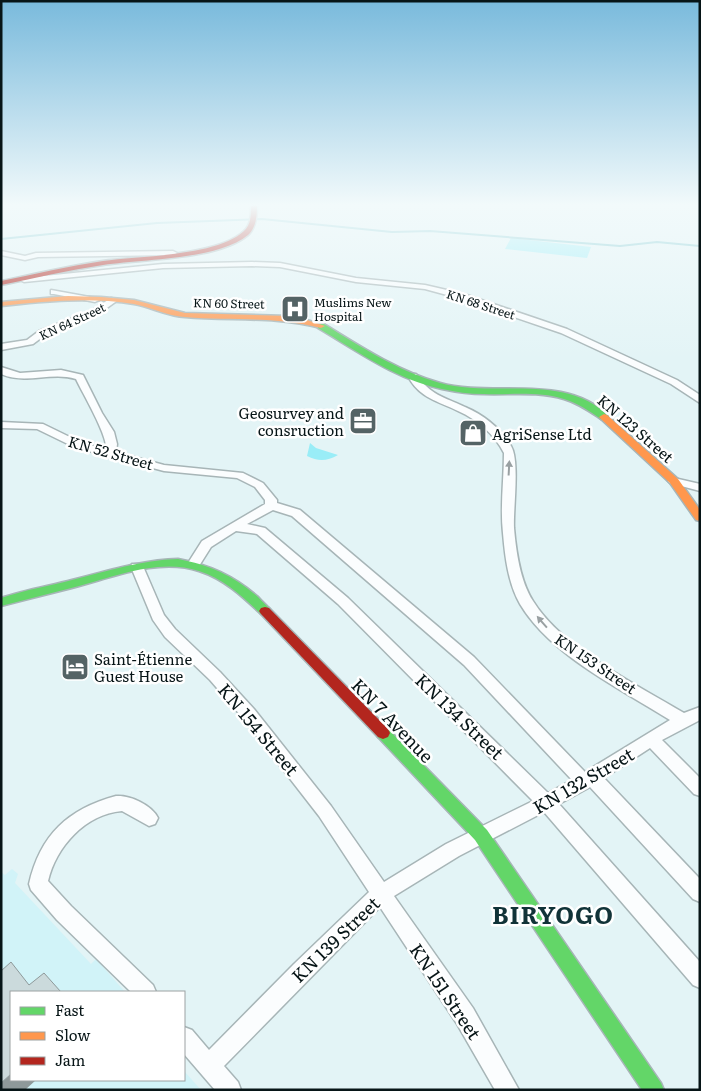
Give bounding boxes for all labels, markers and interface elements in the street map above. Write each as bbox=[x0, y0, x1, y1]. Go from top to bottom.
street label: KN 68 Street bbox=[444, 284, 518, 324]
street label: KN 60 Street bbox=[193, 293, 265, 313]
place label: Muslims New Hospital bbox=[314, 293, 392, 325]
hospital icon: Muslims New Hospital bbox=[280, 294, 310, 324]
street label: KN 64 Street bbox=[36, 298, 108, 344]
street label: KN 123 Street bbox=[593, 388, 679, 468]
place label: Geosurvey and consruction bbox=[238, 401, 344, 441]
office icon: Geosurvey and consruction bbox=[348, 406, 378, 436]
shop icon: AgriSense Ltd bbox=[458, 418, 488, 448]
place label: AgriSense Ltd bbox=[492, 422, 592, 445]
street label: KN 52 Street bbox=[66, 429, 156, 475]
one-way arrow bbox=[505, 459, 513, 475]
one-way arrow bbox=[536, 617, 548, 629]
street label: KN 153 Street bbox=[550, 627, 642, 699]
place label: Saint-Étienne Guest House bbox=[94, 647, 192, 687]
hotel icon: Saint-Étienne Guest House bbox=[60, 652, 90, 682]
street label: KN 134 Street bbox=[410, 667, 511, 766]
street label: KN 7 Avenue bbox=[346, 672, 440, 768]
street label: KN 154 Street bbox=[212, 677, 306, 782]
street label: KN 132 Street bbox=[527, 740, 639, 820]
street label: KN 139 Street bbox=[285, 889, 386, 988]
district label: BIRYOGO bbox=[492, 896, 614, 931]
street label: KN 151 Street bbox=[404, 937, 489, 1045]
legend bbox=[10, 991, 185, 1081]
text: Fast bbox=[55, 998, 84, 1021]
text: Slow bbox=[55, 1023, 90, 1046]
text: Jam bbox=[55, 1048, 86, 1071]

